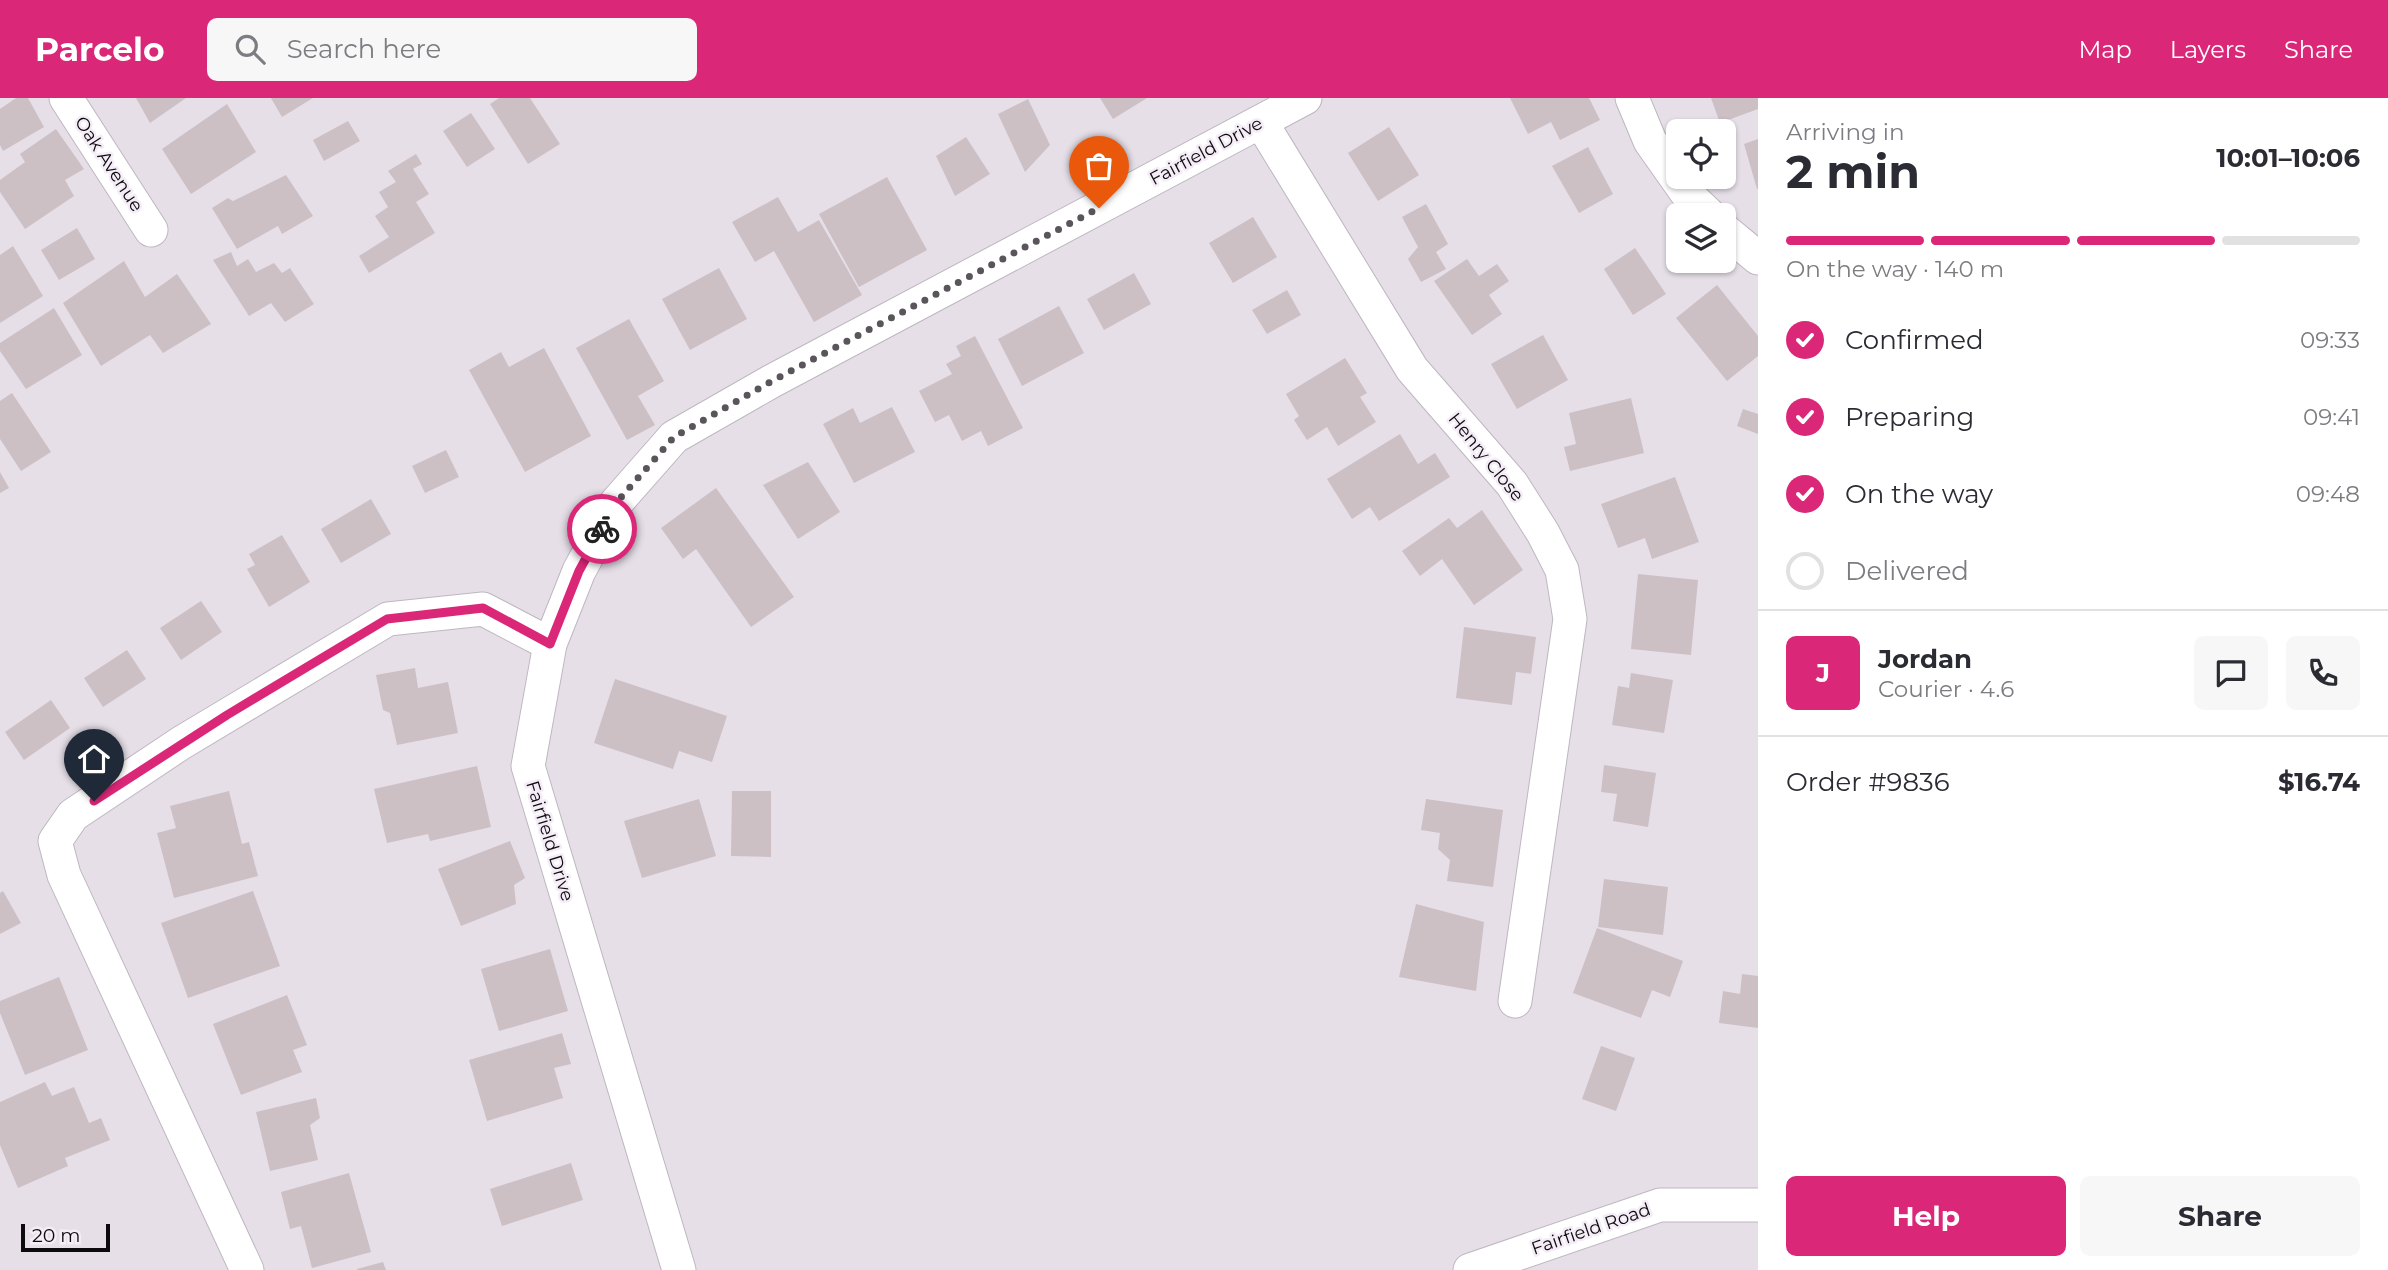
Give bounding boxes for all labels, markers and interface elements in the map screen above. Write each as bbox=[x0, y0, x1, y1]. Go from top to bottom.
search box bbox=[207, 18, 697, 81]
text: Parcelo bbox=[35, 29, 165, 69]
icon: search bbox=[231, 30, 269, 68]
text: Search here bbox=[287, 33, 441, 65]
text: Map bbox=[2078, 35, 2132, 64]
text: Layers bbox=[2170, 35, 2246, 64]
text: Share bbox=[2284, 35, 2353, 64]
street label: Oak Avenue bbox=[70, 112, 148, 216]
street label: Fairfield Drive bbox=[1146, 112, 1266, 190]
text: Arriving in bbox=[1786, 118, 1905, 146]
map controls bbox=[1666, 119, 1736, 273]
button: locate bbox=[1666, 119, 1736, 189]
pin bbox=[1069, 136, 1129, 208]
text: 10:01–10:06 bbox=[2216, 142, 2360, 174]
text: 2 min bbox=[1786, 143, 1920, 200]
icon: bag bbox=[1080, 147, 1118, 185]
button: layers bbox=[1666, 203, 1736, 273]
text: On the way · 140 m bbox=[1786, 255, 2004, 283]
icon: check bbox=[1786, 321, 1824, 359]
text: Confirmed bbox=[1845, 324, 1984, 356]
text: 09:33 bbox=[2300, 326, 2360, 354]
icon: check bbox=[1786, 398, 1824, 436]
text: Preparing bbox=[1845, 401, 1974, 433]
text: 09:41 bbox=[2303, 403, 2360, 431]
street label: Henry Close bbox=[1444, 408, 1529, 506]
icon: check bbox=[1786, 475, 1824, 513]
text: On the way bbox=[1845, 478, 1993, 510]
text: 09:48 bbox=[2296, 480, 2360, 508]
courier bbox=[567, 494, 637, 564]
icon: bike bbox=[583, 510, 621, 548]
text: Delivered bbox=[1845, 555, 1969, 587]
button: chat bbox=[2194, 636, 2268, 710]
button: phone bbox=[2286, 636, 2360, 710]
text: Jordan bbox=[1878, 643, 1972, 675]
text: J bbox=[1816, 657, 1830, 689]
text: Courier · 4.6 bbox=[1878, 675, 2014, 703]
pin bbox=[64, 729, 124, 801]
icon: home bbox=[75, 740, 113, 778]
text: Order #9836 bbox=[1786, 766, 1950, 798]
text: $16.74 bbox=[2278, 766, 2360, 798]
street label: Fairfield Drive bbox=[521, 778, 579, 904]
button: Help bbox=[1786, 1176, 2066, 1256]
button: Share bbox=[2080, 1176, 2360, 1256]
street label: Fairfield Road bbox=[1529, 1198, 1653, 1260]
scale bar bbox=[21, 1221, 110, 1253]
text: 20 m bbox=[32, 1224, 80, 1247]

